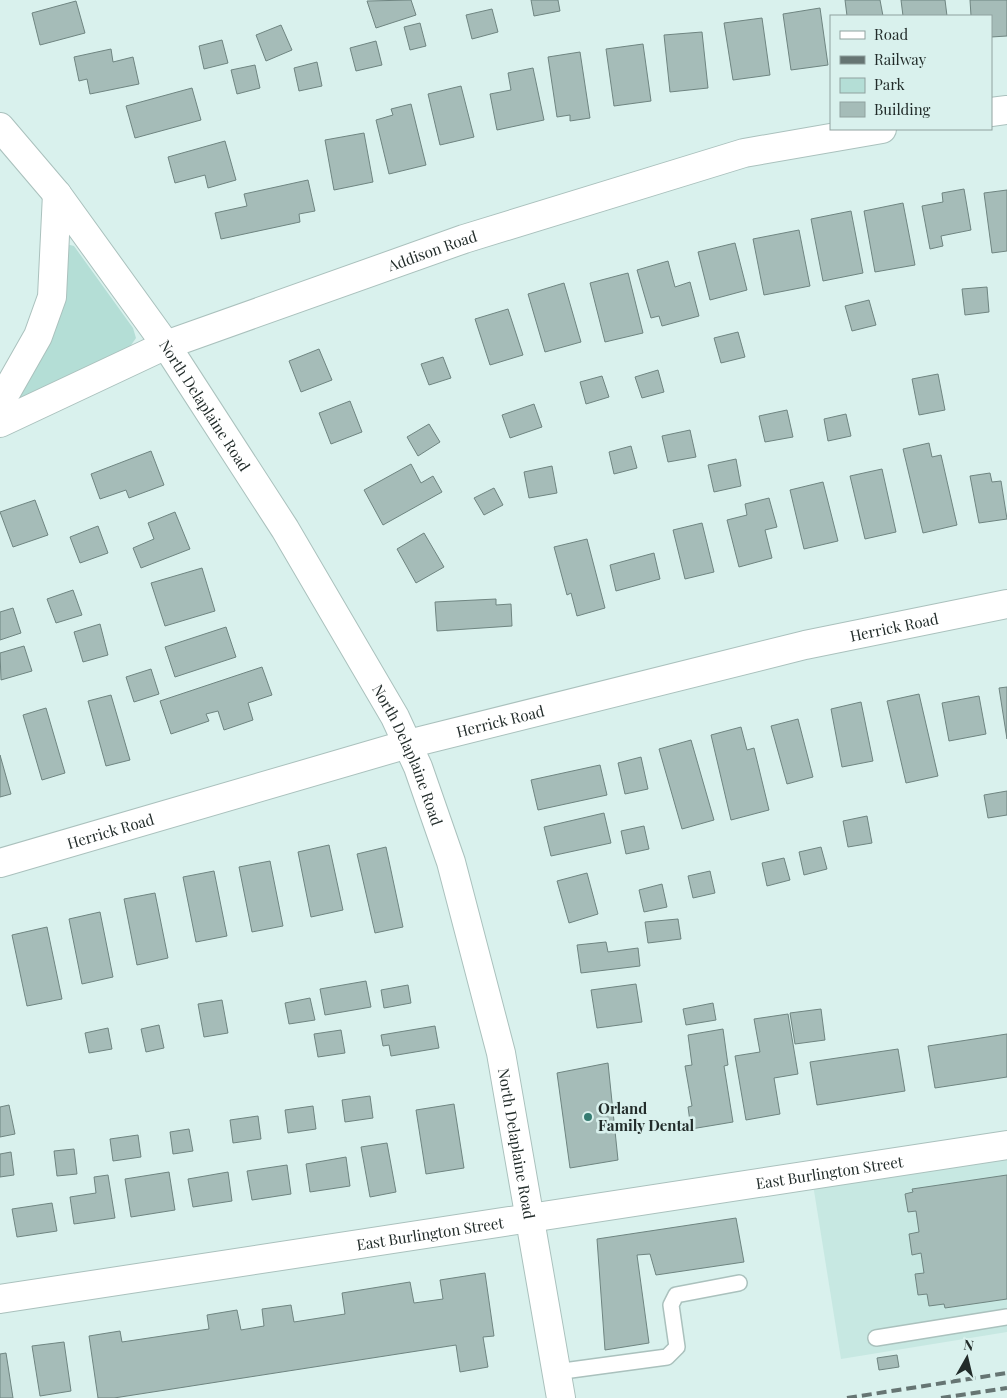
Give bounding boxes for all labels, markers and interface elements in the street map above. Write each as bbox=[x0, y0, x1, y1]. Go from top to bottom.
legend bbox=[830, 15, 992, 130]
text: Road bbox=[874, 24, 908, 44]
text: Railway bbox=[874, 49, 927, 69]
text: Park bbox=[874, 74, 906, 94]
text: Building bbox=[874, 99, 931, 119]
street label: Addison Road bbox=[384, 226, 480, 276]
street label: North Delaplaine Road bbox=[155, 336, 255, 475]
street label: Herrick Road bbox=[848, 608, 940, 646]
street label: North Delaplaine Road bbox=[368, 680, 448, 828]
street label: Herrick Road bbox=[454, 700, 546, 742]
street label: Herrick Road bbox=[65, 809, 157, 853]
street label: North Delaplaine Road bbox=[494, 1066, 540, 1221]
place label: Orland Family Dental bbox=[598, 1098, 695, 1135]
marker: Orland Family Dental bbox=[582, 1111, 594, 1123]
street label: East Burlington Street bbox=[754, 1151, 905, 1193]
street label: East Burlington Street bbox=[355, 1212, 506, 1254]
north arrow bbox=[942, 1333, 992, 1383]
text: N bbox=[963, 1335, 975, 1355]

